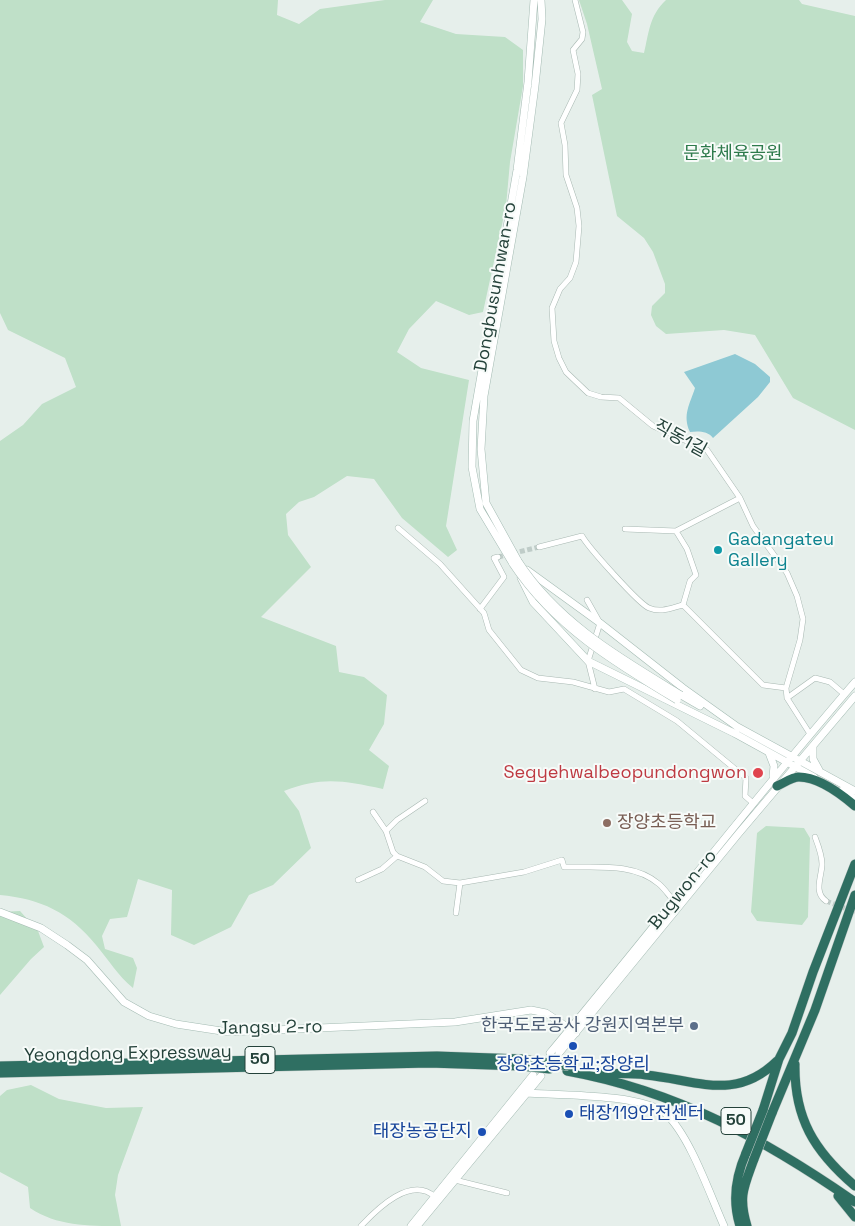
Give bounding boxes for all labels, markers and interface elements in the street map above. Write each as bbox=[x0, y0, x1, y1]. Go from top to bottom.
park label: 문화체육공원 bbox=[683, 143, 783, 165]
street label: Dongbusunhwan-ro bbox=[470, 200, 522, 374]
street label: 직동1길 bbox=[650, 416, 710, 462]
place label: Gadangateu Gallery bbox=[728, 529, 834, 572]
marker: Gadangateu Gallery bbox=[712, 544, 724, 556]
place label: Segyehwalbeopundongwon bbox=[503, 762, 747, 784]
marker: Segyehwalbeopundongwon bbox=[751, 766, 765, 780]
place label: 장양초등학교 bbox=[617, 812, 716, 834]
marker: 장양초등학교 bbox=[601, 817, 613, 829]
street label: Bugwon-ro bbox=[644, 846, 722, 934]
place label: 한국도로공사 강원지역본부 bbox=[481, 1015, 684, 1037]
street label: Jangsu 2-ro bbox=[217, 1016, 323, 1040]
marker: 한국도로공사 강원지역본부 bbox=[688, 1020, 700, 1032]
marker: 장양초등학교;장양리 bbox=[567, 1040, 579, 1052]
street label: Yeongdong Expressway bbox=[24, 1041, 232, 1067]
road number: 50 bbox=[245, 1046, 275, 1074]
place label: 장양초등학교;장양리 bbox=[496, 1054, 650, 1076]
place label: 태장119안전센터 bbox=[579, 1103, 704, 1125]
marker: 태장119안전센터 bbox=[563, 1108, 575, 1120]
road number: 50 bbox=[721, 1108, 751, 1134]
place label: 태장농공단지 bbox=[373, 1121, 472, 1143]
marker: 태장농공단지 bbox=[476, 1126, 488, 1138]

